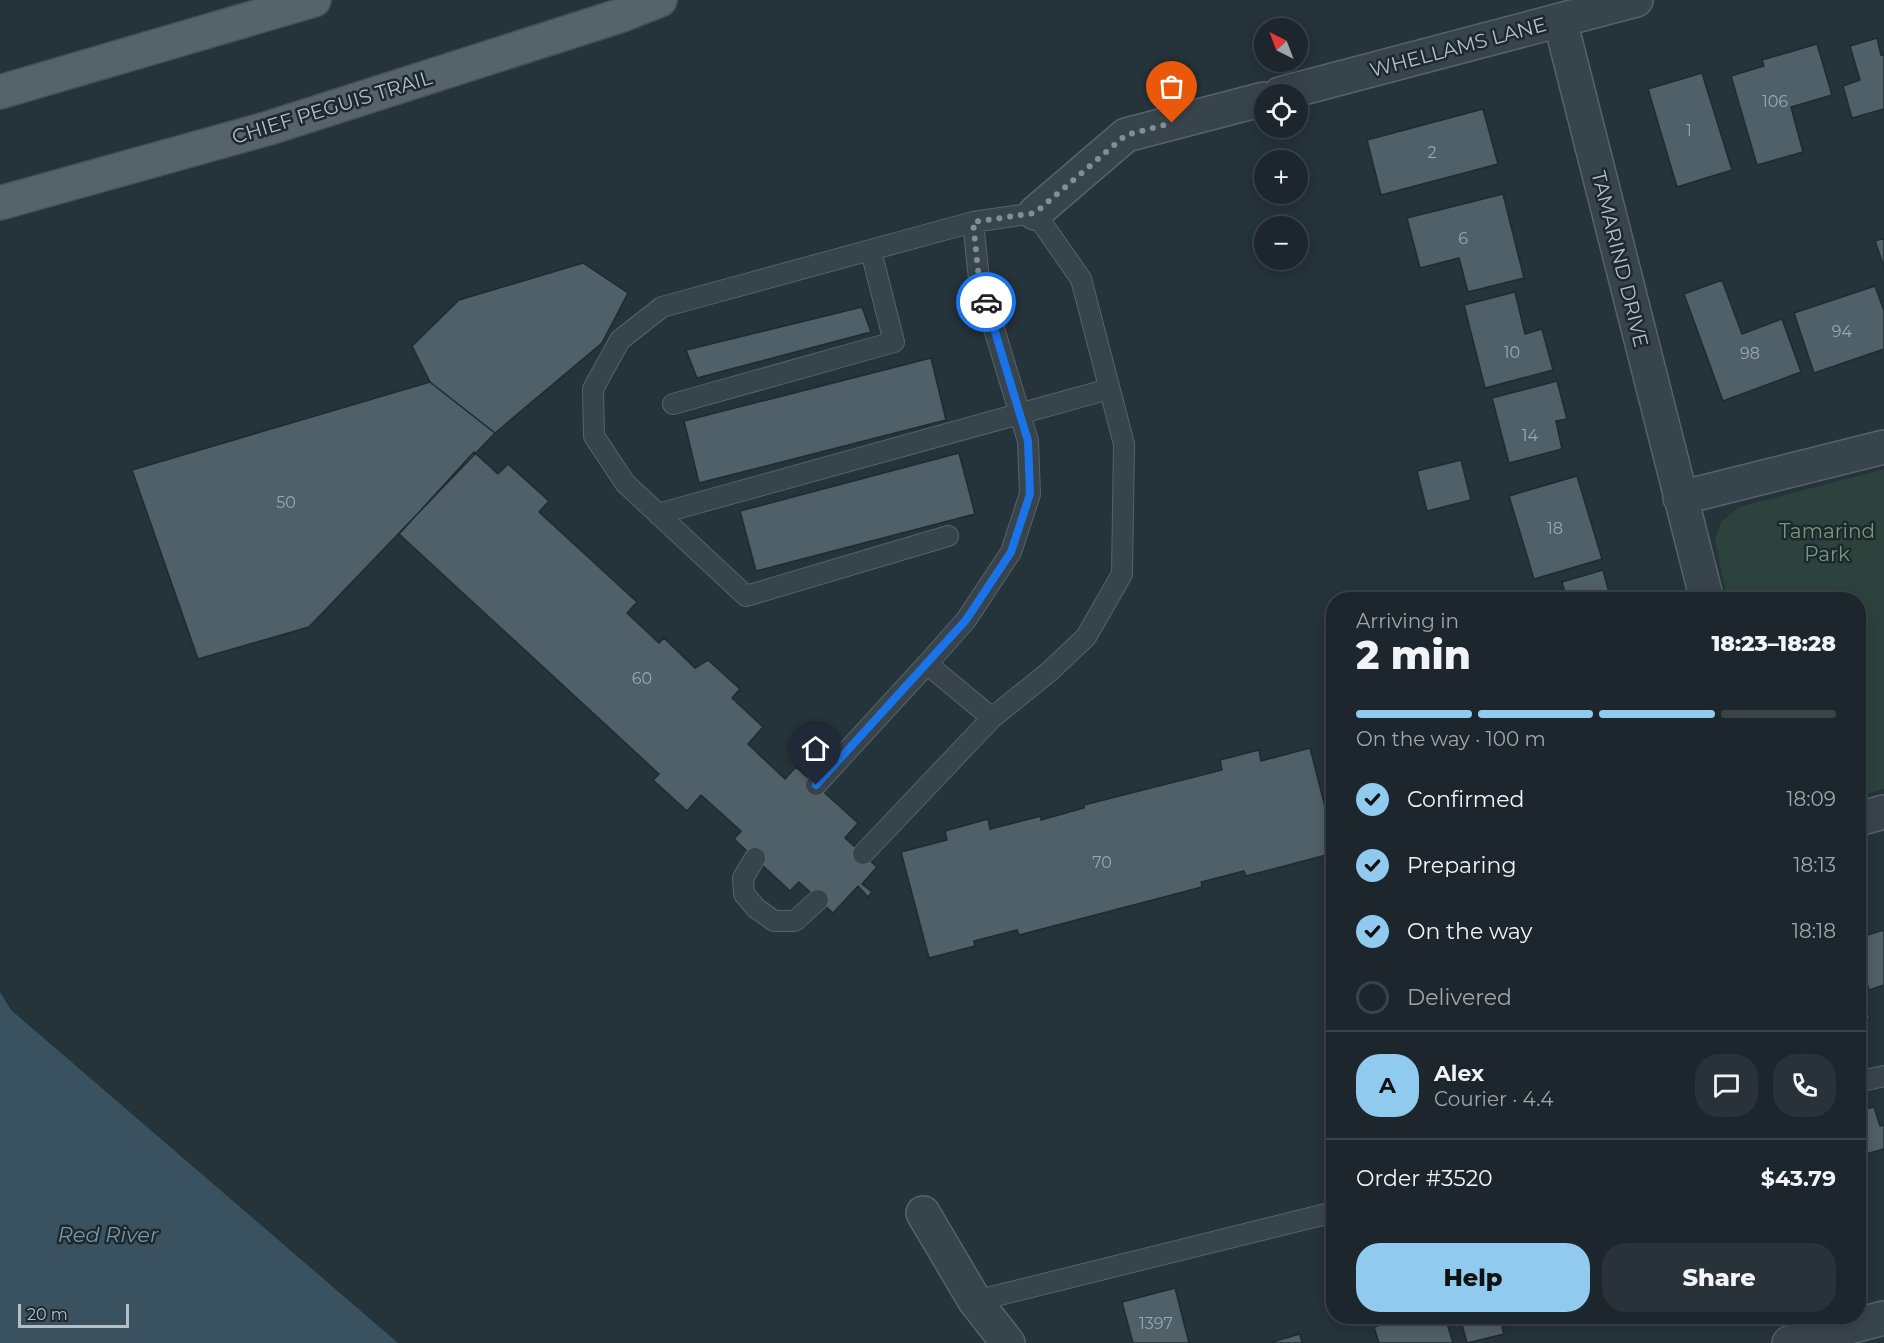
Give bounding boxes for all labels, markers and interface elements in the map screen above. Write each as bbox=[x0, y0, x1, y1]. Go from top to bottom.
street label: WHELLAMS LANE bbox=[1367, 12, 1549, 82]
north arrow bbox=[1254, 18, 1308, 72]
map controls bbox=[1254, 18, 1308, 270]
pin bbox=[1146, 61, 1197, 123]
street label: CHIEF PEGUIS TRAIL bbox=[229, 65, 435, 149]
icon: bag bbox=[1155, 70, 1188, 103]
button: locate bbox=[1254, 84, 1308, 138]
house number: 106 bbox=[1762, 92, 1788, 111]
house number: 1 bbox=[1686, 121, 1692, 140]
house number: 2 bbox=[1427, 143, 1437, 162]
button: + bbox=[1254, 150, 1308, 204]
street label: TAMARIND DRIVE bbox=[1586, 168, 1654, 350]
button: − bbox=[1254, 216, 1308, 270]
house number: 6 bbox=[1458, 229, 1468, 248]
courier bbox=[956, 272, 1016, 332]
icon: car bbox=[970, 286, 1003, 319]
house number: 94 bbox=[1832, 322, 1853, 341]
house number: 10 bbox=[1504, 343, 1520, 362]
house number: 98 bbox=[1740, 344, 1760, 363]
house number: 14 bbox=[1522, 426, 1539, 445]
house number: 50 bbox=[276, 493, 296, 512]
house number: 18 bbox=[1547, 519, 1563, 538]
park label: Tamarind Park bbox=[1779, 519, 1875, 566]
text: Arriving in bbox=[1356, 609, 1459, 633]
text: 18:23–18:28 bbox=[1711, 630, 1836, 657]
text: 2 min bbox=[1356, 631, 1471, 679]
house number: 60 bbox=[632, 669, 652, 688]
pin bbox=[790, 723, 841, 785]
text: On the way · 100 m bbox=[1356, 727, 1546, 751]
icon: home bbox=[799, 732, 832, 765]
icon: check bbox=[1356, 783, 1389, 816]
text: Confirmed bbox=[1407, 786, 1524, 813]
text: 18:09 bbox=[1786, 787, 1836, 811]
icon: check bbox=[1356, 849, 1389, 882]
text: Preparing bbox=[1407, 852, 1516, 879]
house number: 70 bbox=[1092, 853, 1112, 872]
text: 18:13 bbox=[1793, 853, 1836, 877]
icon: check bbox=[1356, 915, 1389, 948]
text: On the way bbox=[1407, 918, 1532, 945]
text: 18:18 bbox=[1792, 919, 1836, 943]
text: Delivered bbox=[1407, 984, 1512, 1011]
button: chat bbox=[1695, 1054, 1758, 1117]
button: phone bbox=[1773, 1054, 1836, 1117]
text: Alex bbox=[1434, 1060, 1484, 1087]
text: A bbox=[1379, 1072, 1396, 1099]
text: Courier · 4.4 bbox=[1434, 1087, 1553, 1111]
text: Order #3520 bbox=[1356, 1165, 1493, 1192]
text: $43.79 bbox=[1761, 1165, 1836, 1192]
water label: Red River bbox=[58, 1222, 159, 1247]
button: Help bbox=[1356, 1243, 1590, 1312]
button: Share bbox=[1602, 1243, 1836, 1312]
scale bar bbox=[18, 1301, 129, 1328]
text: 20 m bbox=[27, 1305, 68, 1324]
house number: 1397 bbox=[1139, 1314, 1173, 1333]

